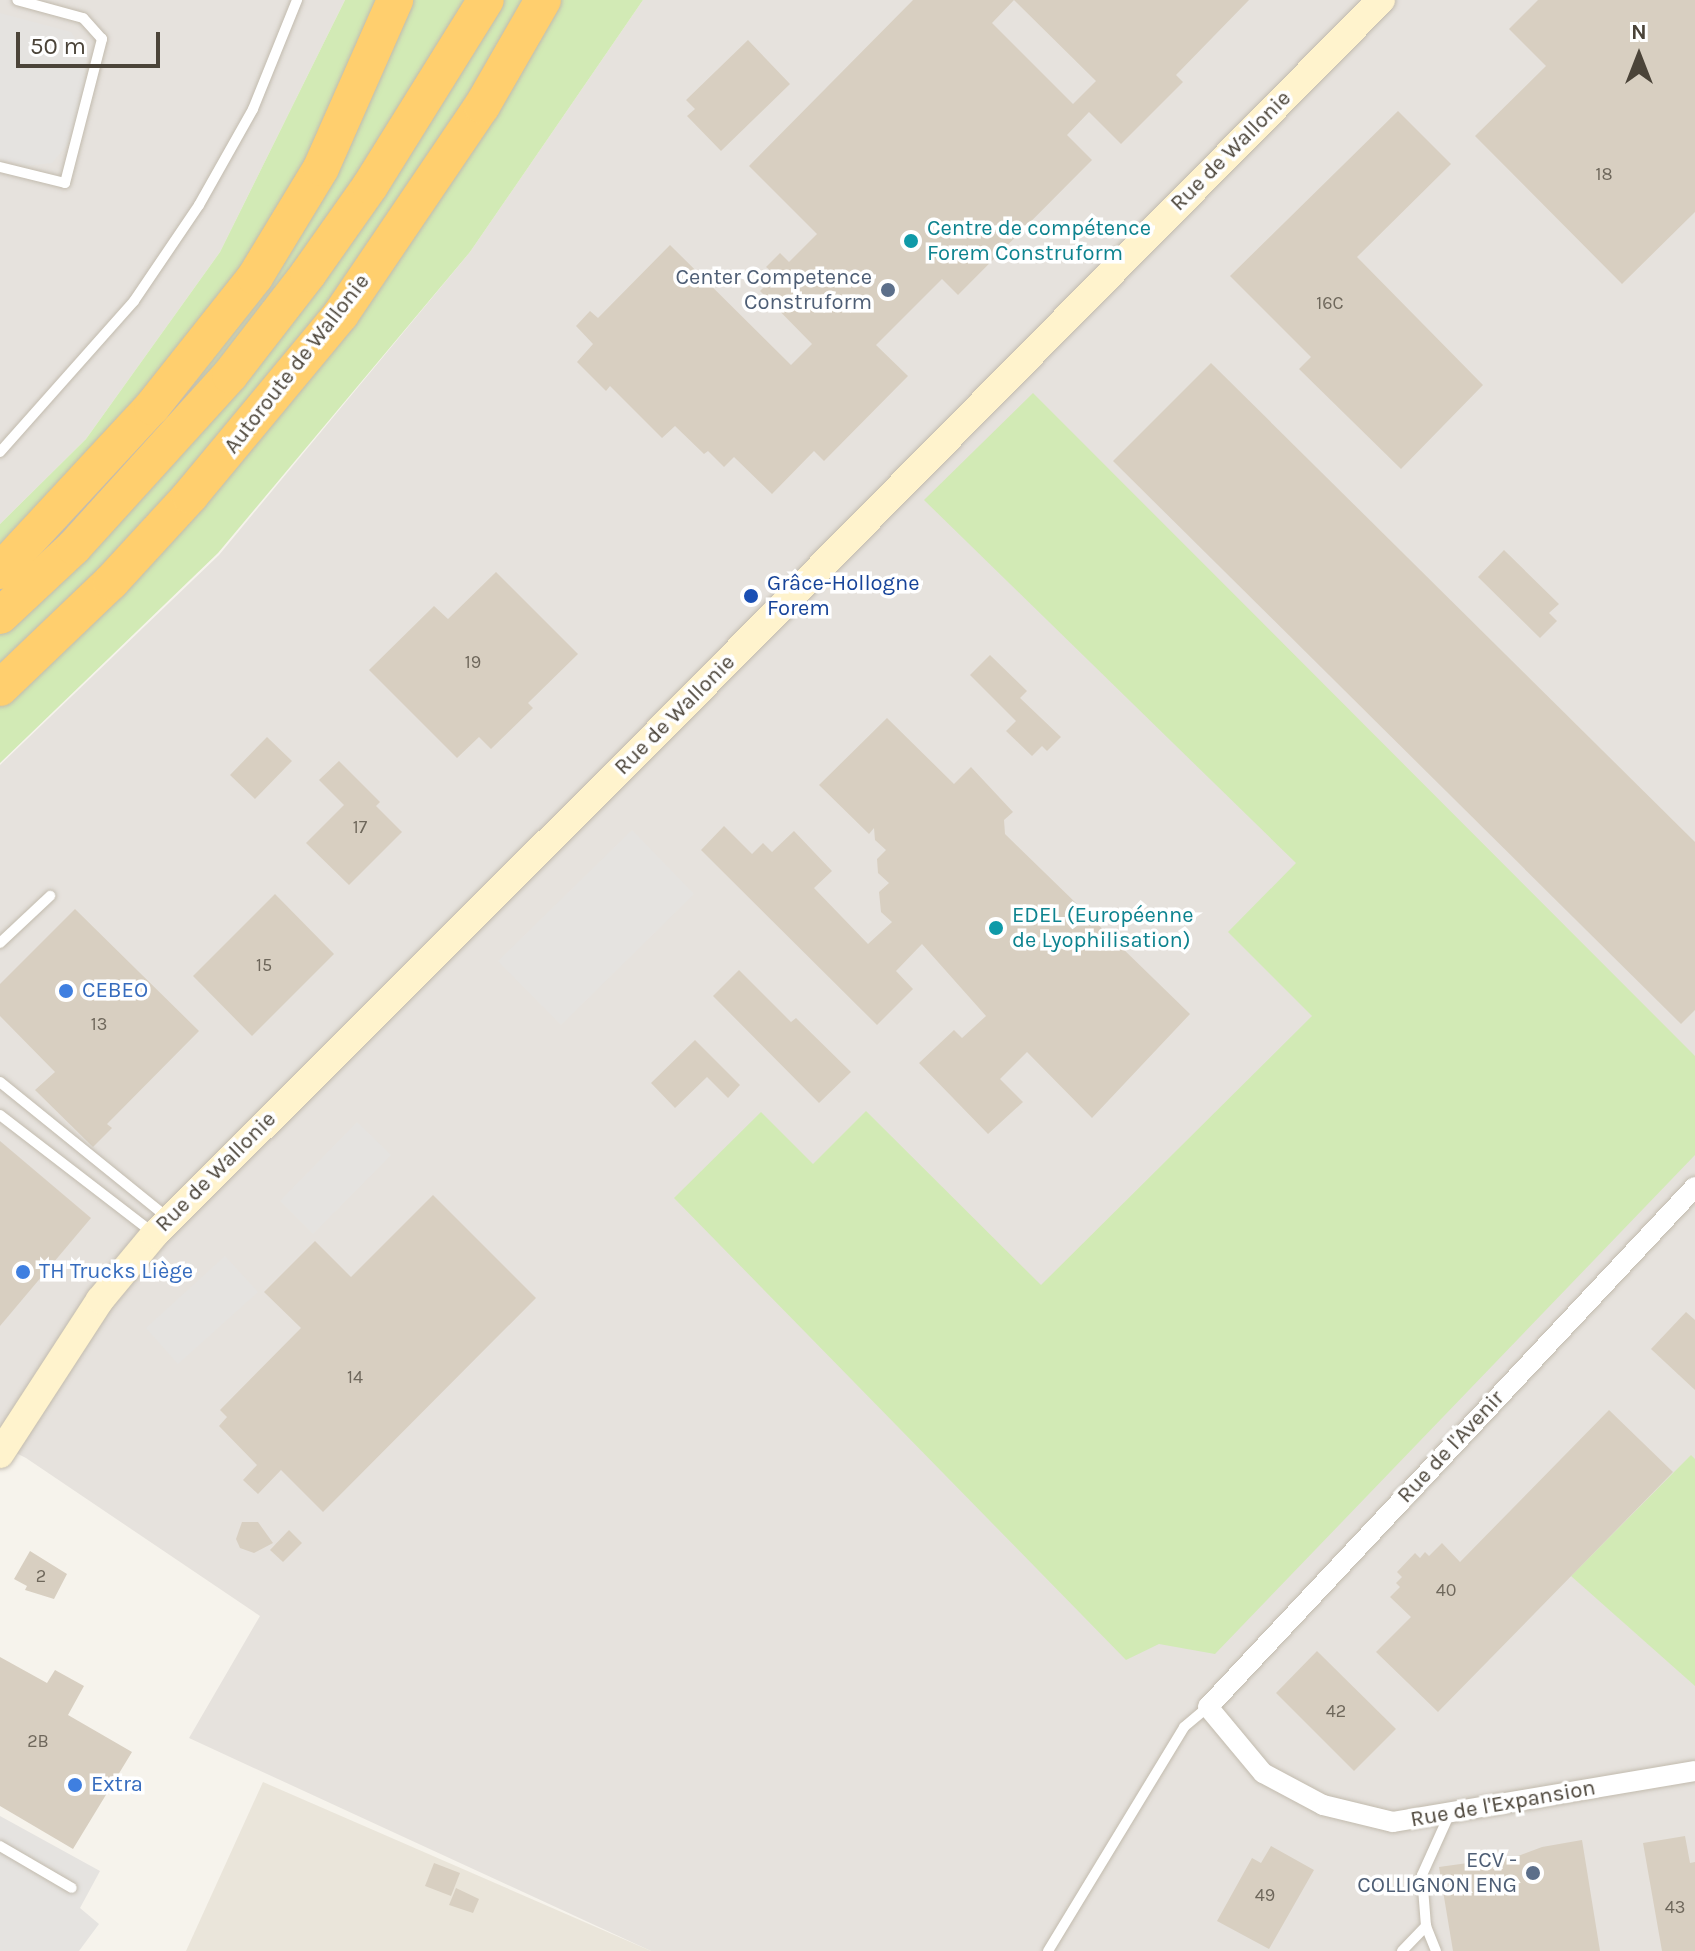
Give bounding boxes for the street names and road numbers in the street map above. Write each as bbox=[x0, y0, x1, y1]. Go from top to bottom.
street label: Rue de Wallonie bbox=[1165, 85, 1297, 217]
street label: Autoroute de Wallonie bbox=[219, 269, 375, 459]
street label: Rue de Wallonie bbox=[609, 649, 741, 781]
street label: Rue de Wallonie bbox=[150, 1106, 282, 1238]
street label: Rue de l'Avenir bbox=[1392, 1385, 1510, 1509]
street label: Rue de l'Expansion bbox=[1408, 1775, 1598, 1833]

